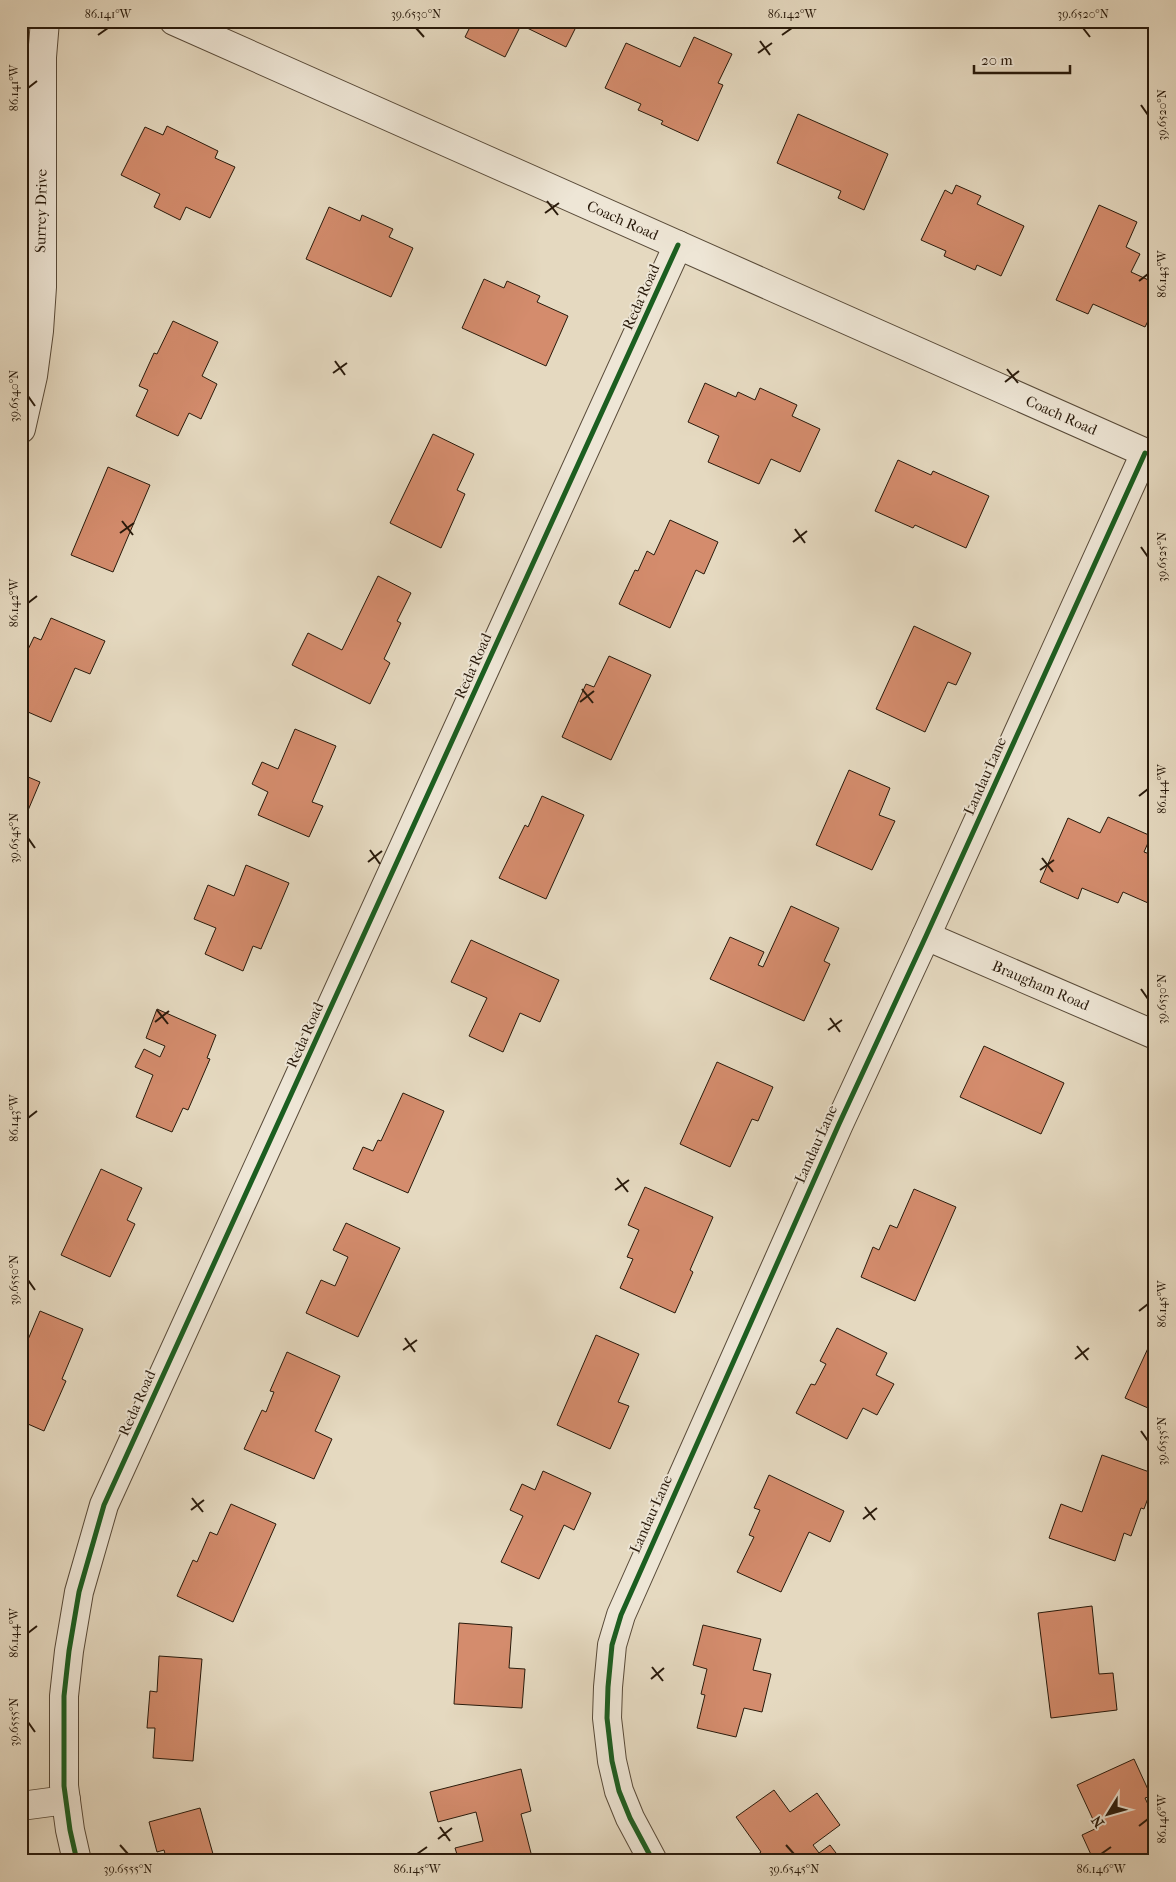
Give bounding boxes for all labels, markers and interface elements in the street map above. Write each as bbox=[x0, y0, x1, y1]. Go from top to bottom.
text: 86.141°W bbox=[85, 7, 133, 21]
text: 39.6530°N bbox=[391, 7, 441, 21]
text: 86.142°W bbox=[768, 7, 817, 21]
text: 39.6520°N bbox=[1057, 7, 1109, 21]
scale bar bbox=[974, 42, 1070, 74]
text: 20 m bbox=[981, 51, 1013, 69]
text: 86.141°W bbox=[7, 63, 21, 111]
text: 39.6520°N bbox=[1155, 89, 1169, 141]
street label: Surrey Drive bbox=[31, 168, 51, 253]
street label: Coach Road bbox=[584, 197, 662, 244]
text: 86.143°W bbox=[1155, 249, 1169, 298]
street label: Reda Road bbox=[619, 261, 664, 333]
text: 39.6540°N bbox=[7, 370, 21, 422]
street label: Coach Road bbox=[1023, 392, 1101, 439]
text: 39.6525°N bbox=[1155, 532, 1169, 582]
text: 86.142°W bbox=[7, 578, 21, 627]
street label: Reda Road bbox=[451, 630, 496, 702]
street label: Landau Lane bbox=[960, 734, 1010, 818]
text: 86.144°W bbox=[1155, 763, 1169, 814]
text: 39.6545°N bbox=[7, 813, 21, 863]
street label: Braugham Road bbox=[989, 957, 1093, 1015]
text: 39.6530°N bbox=[1155, 974, 1169, 1024]
street label: Reda Road bbox=[283, 999, 328, 1071]
text: 86.143°W bbox=[7, 1093, 21, 1142]
street label: Landau Lane bbox=[791, 1102, 841, 1186]
text: 39.6550°N bbox=[7, 1255, 21, 1305]
text: 86.145°W bbox=[1155, 1279, 1169, 1328]
street label: Reda Road bbox=[115, 1367, 160, 1439]
text: 39.6535°N bbox=[1155, 1417, 1169, 1465]
street label: Landau Lane bbox=[626, 1472, 676, 1556]
text: 86.144°W bbox=[7, 1607, 21, 1658]
text: 39.6555°N bbox=[7, 1698, 21, 1746]
north arrow bbox=[1084, 1790, 1134, 1840]
text: 86.146°W bbox=[1155, 1793, 1169, 1843]
text: N bbox=[1088, 1812, 1108, 1831]
text: 39.6555°N bbox=[104, 1862, 152, 1876]
text: 86.145°W bbox=[393, 1862, 442, 1876]
text: 39.6545°N bbox=[769, 1862, 819, 1876]
text: 86.146°W bbox=[1077, 1862, 1127, 1876]

